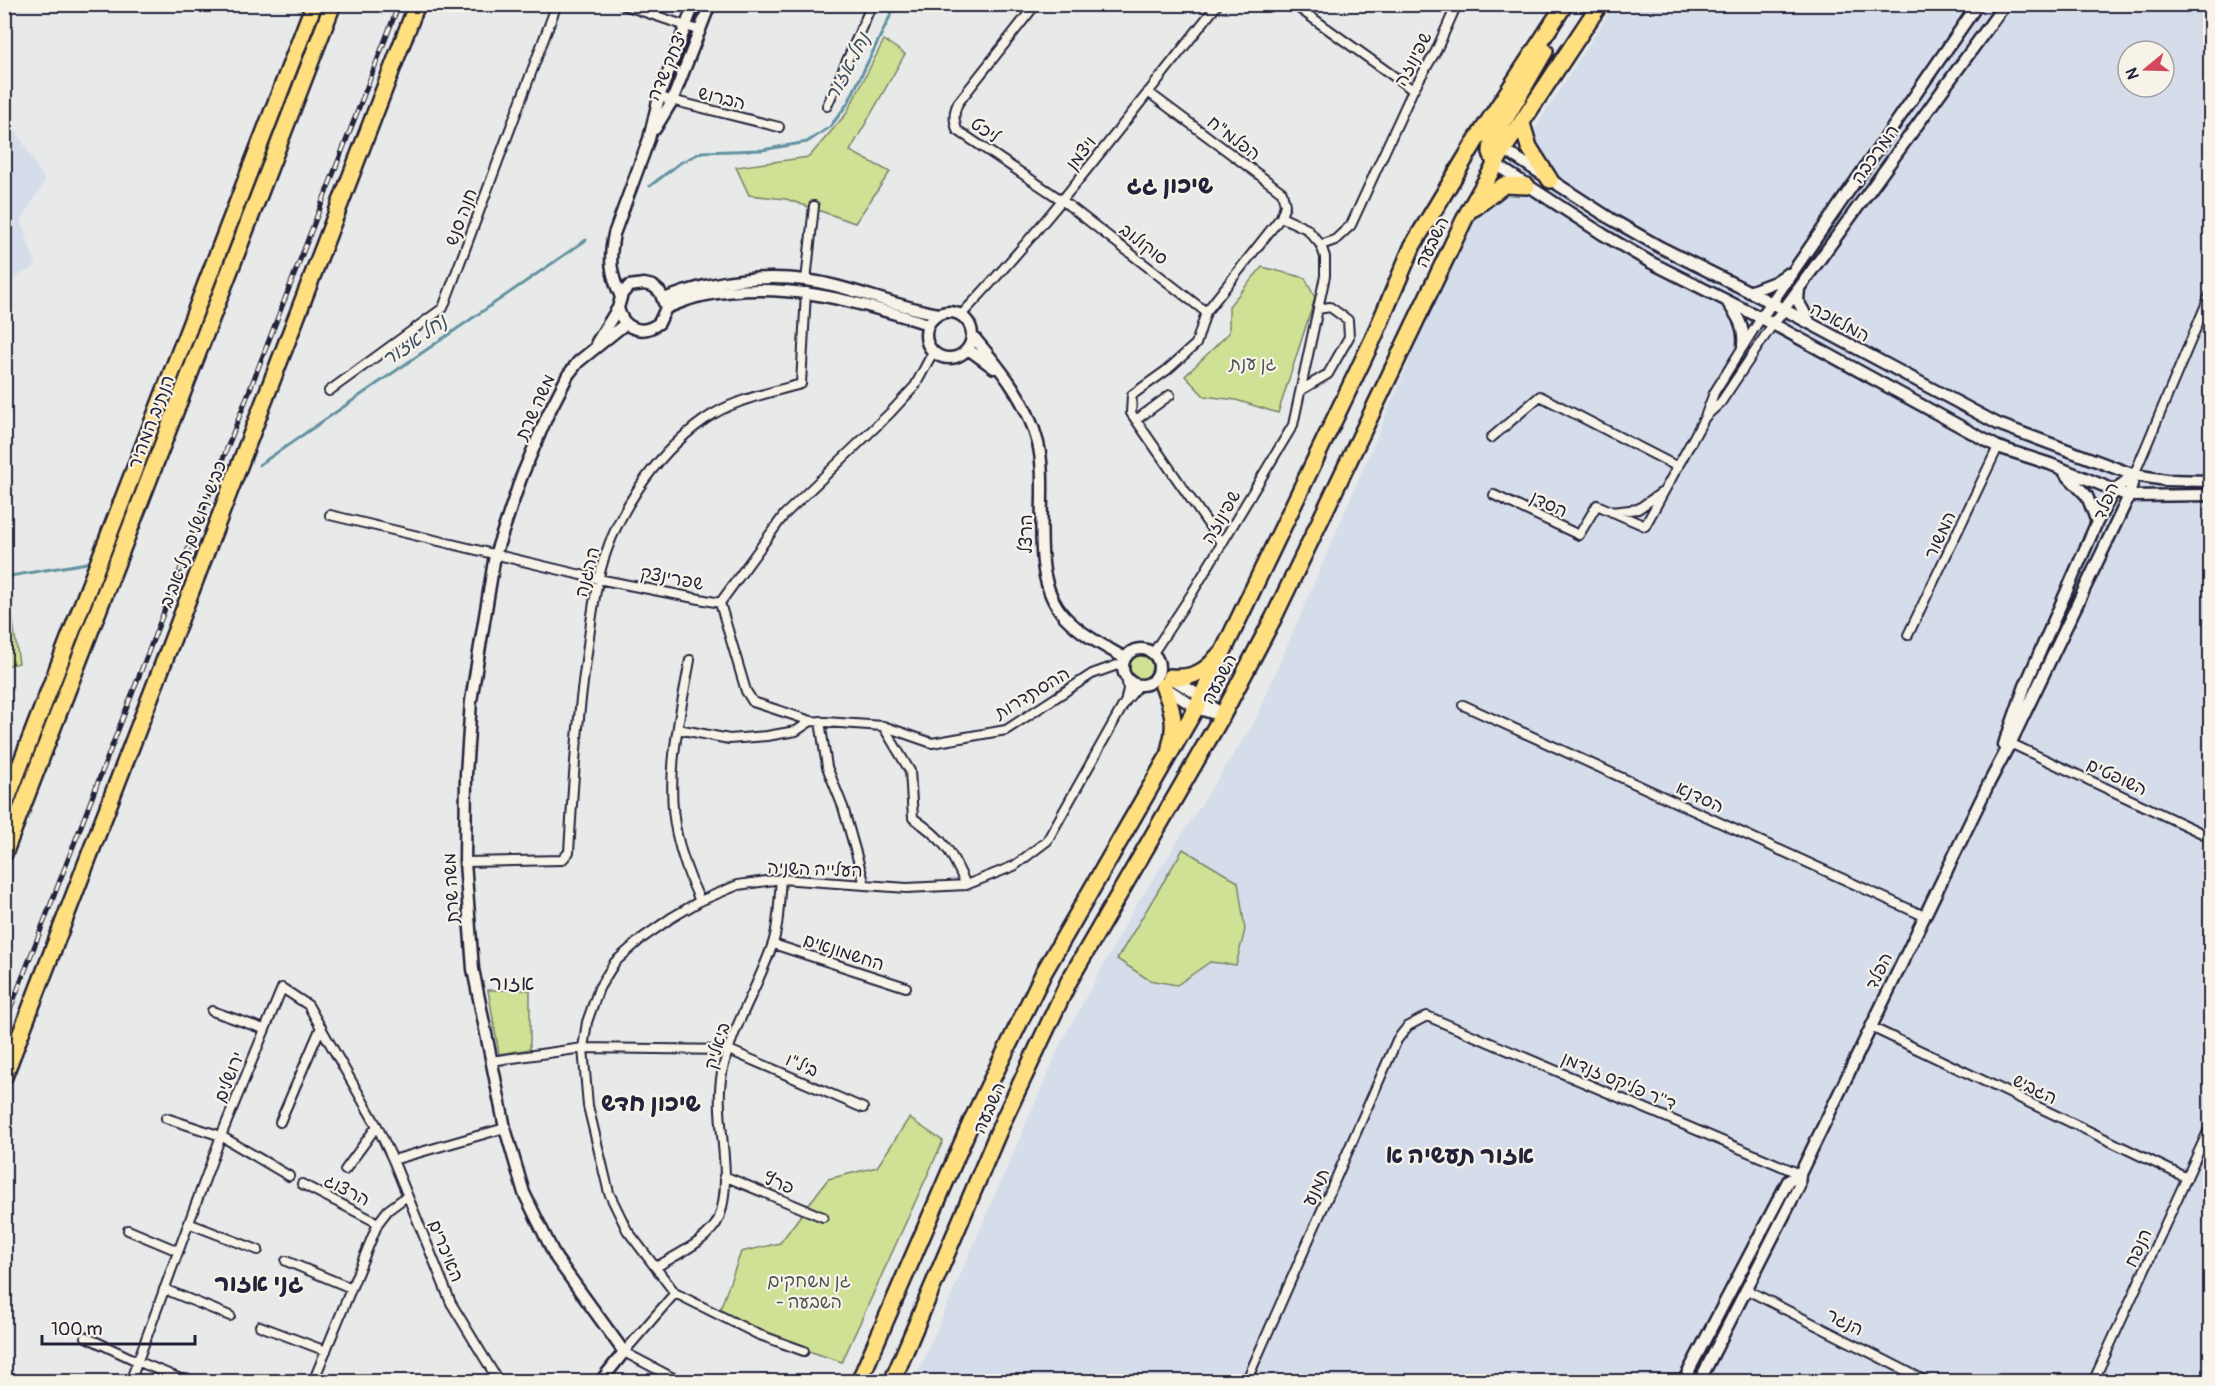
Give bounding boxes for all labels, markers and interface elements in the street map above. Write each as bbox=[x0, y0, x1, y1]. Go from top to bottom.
street label: יצחק שדה bbox=[642, 28, 693, 105]
water label: נחל אזור bbox=[819, 28, 876, 106]
street label: שפינוזה bbox=[1390, 28, 1437, 90]
north arrow bbox=[2116, 39, 2176, 99]
text: N bbox=[2121, 65, 2144, 82]
street label: הברוש bbox=[696, 81, 748, 115]
street label: הפלמ"ח bbox=[1202, 111, 1265, 166]
street label: ליכט bbox=[966, 112, 1004, 149]
street label: המרכבה bbox=[1846, 120, 1905, 188]
street label: ויצמן bbox=[1061, 132, 1102, 175]
district label: שיכון גג bbox=[1127, 171, 1214, 200]
street label: חנה סנש bbox=[440, 185, 483, 249]
street label: השבעה bbox=[1410, 213, 1455, 272]
street label: סוקולוב bbox=[1115, 218, 1172, 270]
street label: המלאכה bbox=[1806, 297, 1874, 348]
water label: נחל אזור bbox=[377, 308, 453, 372]
park label: גן ענת bbox=[1228, 353, 1277, 376]
street label: משה שרת bbox=[510, 371, 561, 445]
street label: הנתיב המהיר bbox=[123, 372, 180, 472]
street label: כביש ירושלים תל אביב bbox=[155, 457, 232, 611]
street label: הפלד bbox=[2089, 479, 2124, 523]
street label: שפינוזה bbox=[1197, 486, 1246, 548]
street label: הסדן bbox=[1526, 486, 1571, 523]
street label: המשור bbox=[1919, 508, 1961, 563]
street label: הרצל bbox=[1015, 514, 1038, 554]
street label: ההגנה bbox=[570, 544, 605, 600]
street label: שפרינצק bbox=[638, 561, 706, 596]
street label: השבעה bbox=[1197, 650, 1242, 709]
street label: ההסתדרות bbox=[990, 662, 1074, 725]
street label: השופטים bbox=[2083, 753, 2151, 801]
street label: הסדנא bbox=[1672, 776, 1728, 819]
street label: משה שרת bbox=[438, 852, 465, 925]
street label: העלייה השניה bbox=[767, 856, 863, 883]
street label: החשמונאים bbox=[800, 929, 887, 976]
street label: הפלד bbox=[1861, 949, 1898, 994]
district label: אזור bbox=[490, 970, 534, 997]
street label: ביאליק bbox=[699, 1019, 736, 1073]
street label: ד''ר פליקס זנדמן bbox=[1558, 1047, 1680, 1116]
street label: ירושלים bbox=[209, 1048, 250, 1106]
street label: ביל"ו bbox=[782, 1048, 822, 1083]
street label: הגביש bbox=[2009, 1069, 2061, 1110]
street label: השבעה bbox=[968, 1079, 1011, 1138]
district label: שיכון חדש bbox=[601, 1089, 701, 1118]
district label: אזור תעשיה א bbox=[1386, 1141, 1534, 1170]
street label: תמנע bbox=[1298, 1165, 1335, 1210]
street label: פרץ bbox=[760, 1167, 798, 1200]
street label: הרצוג bbox=[320, 1169, 374, 1212]
street label: האיכרים bbox=[423, 1217, 468, 1286]
street label: הנפח bbox=[2120, 1225, 2157, 1271]
district label: גני אזור bbox=[214, 1269, 304, 1298]
park label: גן משחקים - השבעה bbox=[767, 1270, 851, 1314]
street label: הנגר bbox=[1822, 1303, 1867, 1342]
scale bar bbox=[42, 1308, 195, 1346]
text: 100 m bbox=[51, 1318, 103, 1341]

